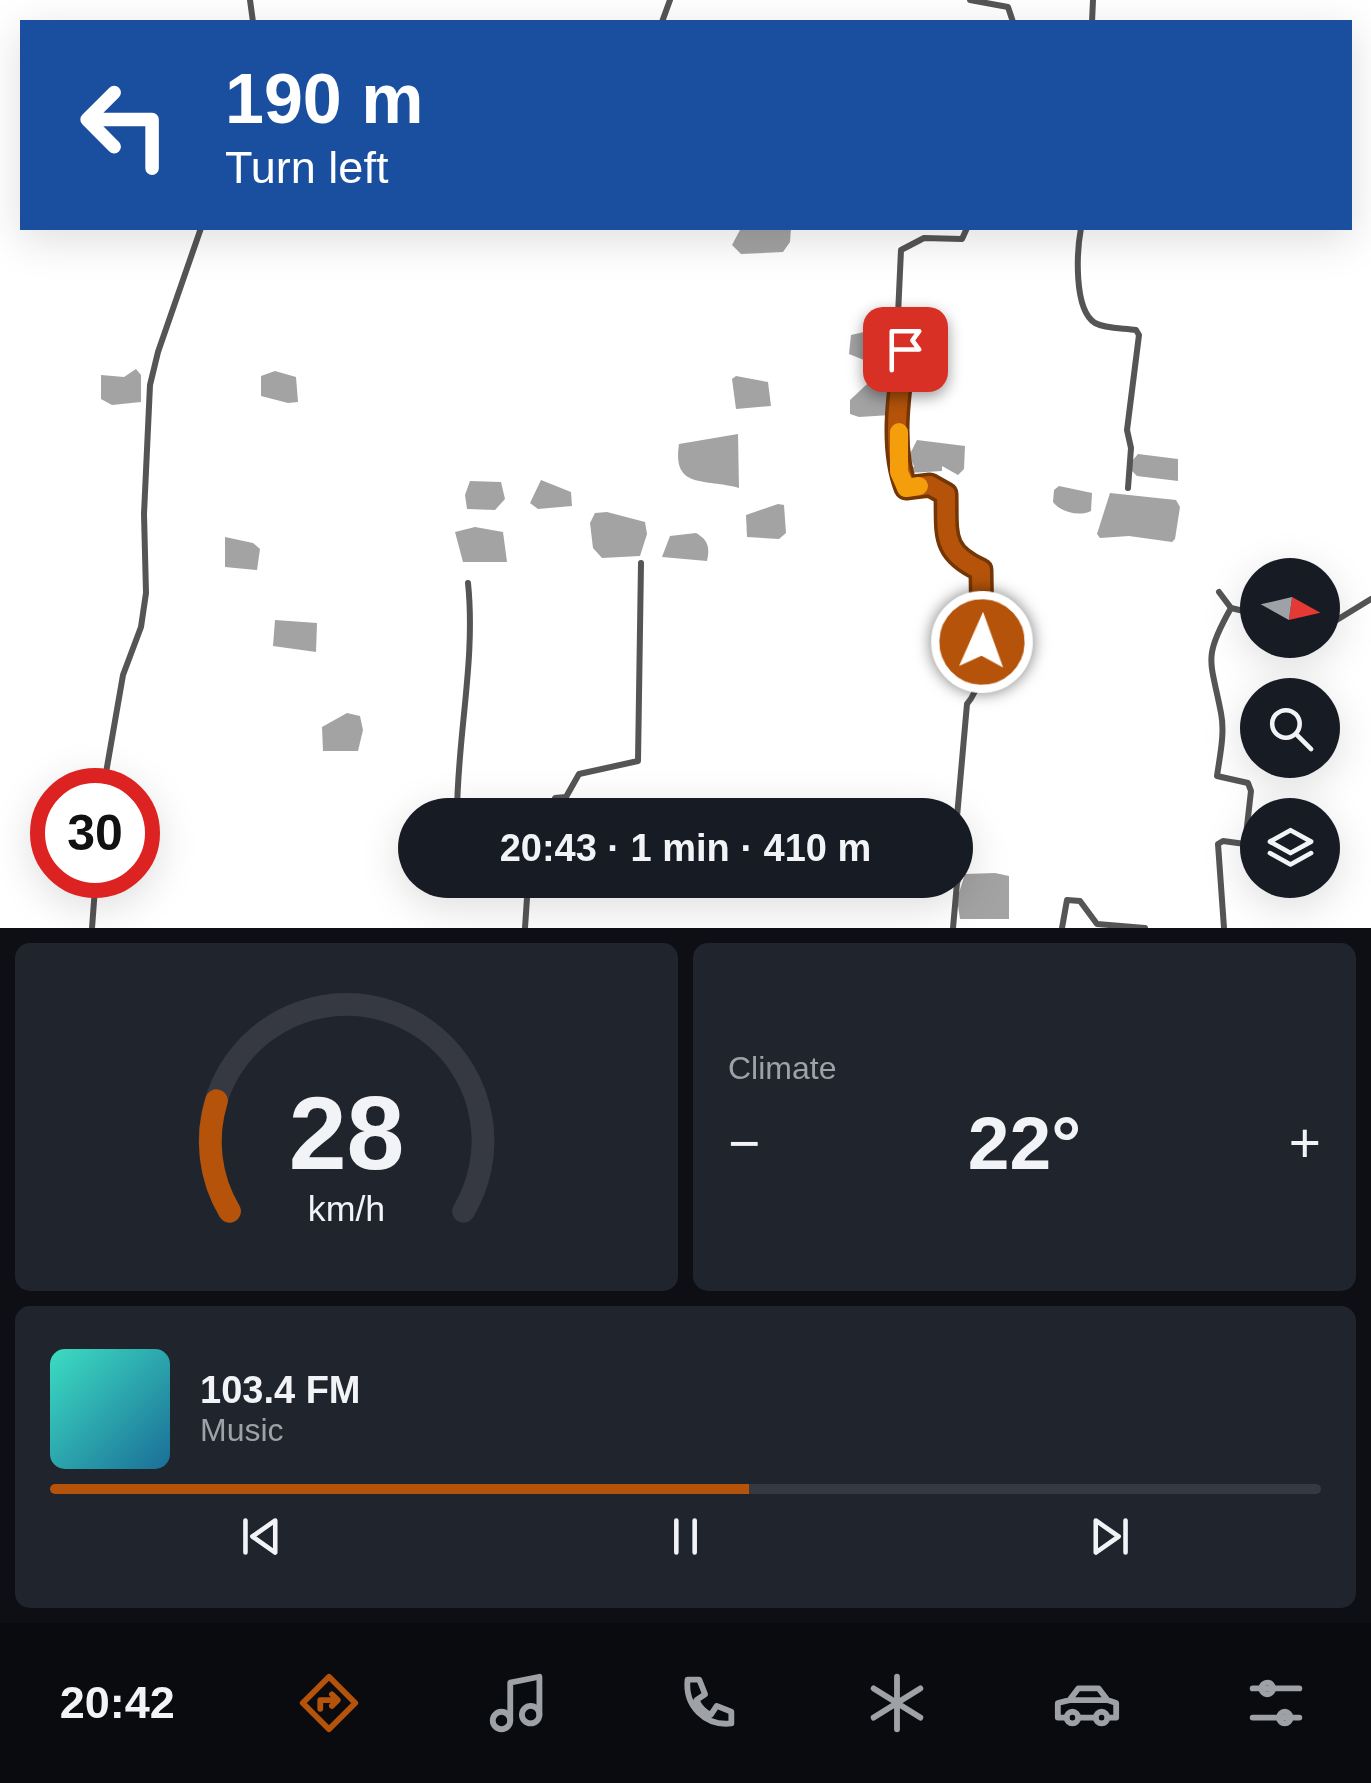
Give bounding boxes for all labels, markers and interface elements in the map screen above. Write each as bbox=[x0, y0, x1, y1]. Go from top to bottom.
icon: left bbox=[60, 60, 190, 190]
text: 190 m bbox=[225, 60, 423, 138]
text: Turn left bbox=[225, 142, 388, 193]
pin bbox=[863, 307, 948, 392]
icon: arrive bbox=[878, 322, 933, 377]
north arrow bbox=[1240, 558, 1340, 658]
map controls bbox=[1240, 558, 1340, 898]
position arrow bbox=[930, 590, 1034, 694]
button: search bbox=[1240, 678, 1340, 778]
speed limit sign: 30 bbox=[30, 768, 160, 898]
button: layers bbox=[1240, 798, 1340, 898]
text: 20:43 · 1 min · 410 m bbox=[500, 827, 871, 869]
text: Climate bbox=[728, 1050, 836, 1086]
text: 28 bbox=[289, 1075, 404, 1191]
text: 22° bbox=[968, 1101, 1081, 1185]
text: − bbox=[728, 1112, 760, 1174]
text: + bbox=[1289, 1112, 1321, 1174]
text: km/h bbox=[308, 1189, 385, 1229]
text: 103.4 FM bbox=[200, 1369, 361, 1411]
text: Music bbox=[200, 1412, 284, 1448]
icon: previous bbox=[234, 1509, 289, 1564]
icon: pause bbox=[658, 1509, 713, 1564]
icon: next bbox=[1082, 1509, 1137, 1564]
icon: directions bbox=[294, 1668, 364, 1738]
icon: music bbox=[484, 1668, 554, 1738]
icon: phone bbox=[673, 1668, 743, 1738]
icon: climate bbox=[862, 1668, 932, 1738]
icon: car bbox=[1052, 1668, 1122, 1738]
icon: filters bbox=[1241, 1668, 1311, 1738]
text: 20:42 bbox=[60, 1677, 175, 1728]

